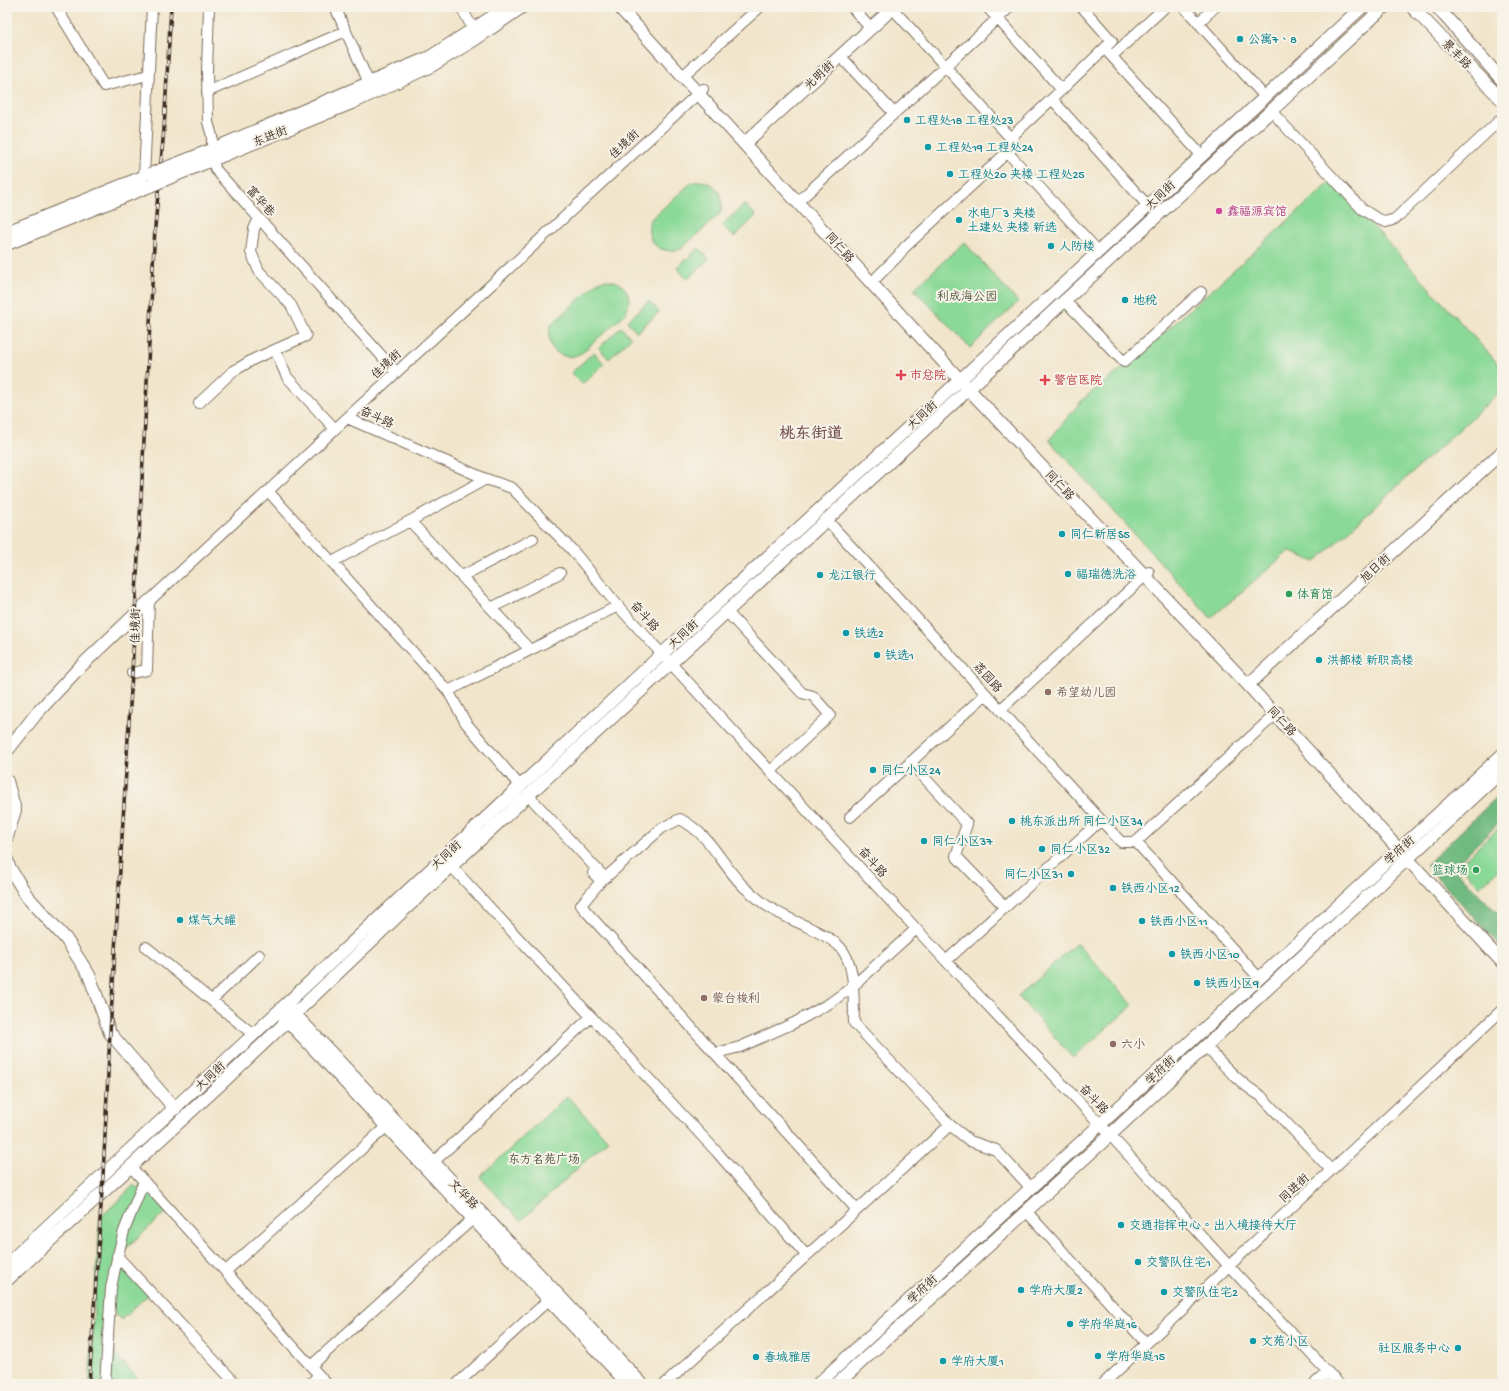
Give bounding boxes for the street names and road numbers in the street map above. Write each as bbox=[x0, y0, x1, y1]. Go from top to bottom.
street label: 景丰路 bbox=[1438, 37, 1474, 73]
street label: 光明街 bbox=[802, 58, 838, 94]
street label: 东进街 bbox=[251, 124, 290, 151]
street label: 佳境街 bbox=[606, 127, 643, 163]
street label: 大同街 bbox=[1143, 178, 1179, 214]
street label: 富华巷 bbox=[242, 184, 278, 220]
street label: 同仁路 bbox=[821, 230, 857, 266]
street label: 佳境街 bbox=[368, 347, 405, 383]
street label: 大同街 bbox=[905, 398, 941, 434]
street label: 奋斗路 bbox=[357, 404, 396, 433]
street label: 同仁路 bbox=[1041, 468, 1077, 504]
street label: 旭日街 bbox=[1358, 551, 1394, 587]
street label: 奋斗路 bbox=[626, 599, 662, 635]
street label: 佳境街 bbox=[128, 608, 144, 644]
street label: 大同街 bbox=[666, 617, 702, 653]
street label: 荔园路 bbox=[969, 660, 1005, 696]
street label: 同仁路 bbox=[1263, 704, 1299, 740]
street label: 学府街 bbox=[1382, 833, 1418, 869]
street label: 大同街 bbox=[429, 838, 465, 874]
street label: 奋斗路 bbox=[854, 845, 890, 881]
street label: 学府街 bbox=[1143, 1053, 1179, 1089]
street label: 大同街 bbox=[193, 1059, 229, 1095]
street label: 奋斗路 bbox=[1075, 1082, 1111, 1118]
street label: 同进街 bbox=[1277, 1171, 1313, 1207]
street label: 文华路 bbox=[445, 1177, 481, 1213]
street label: 学府街 bbox=[905, 1272, 941, 1308]

